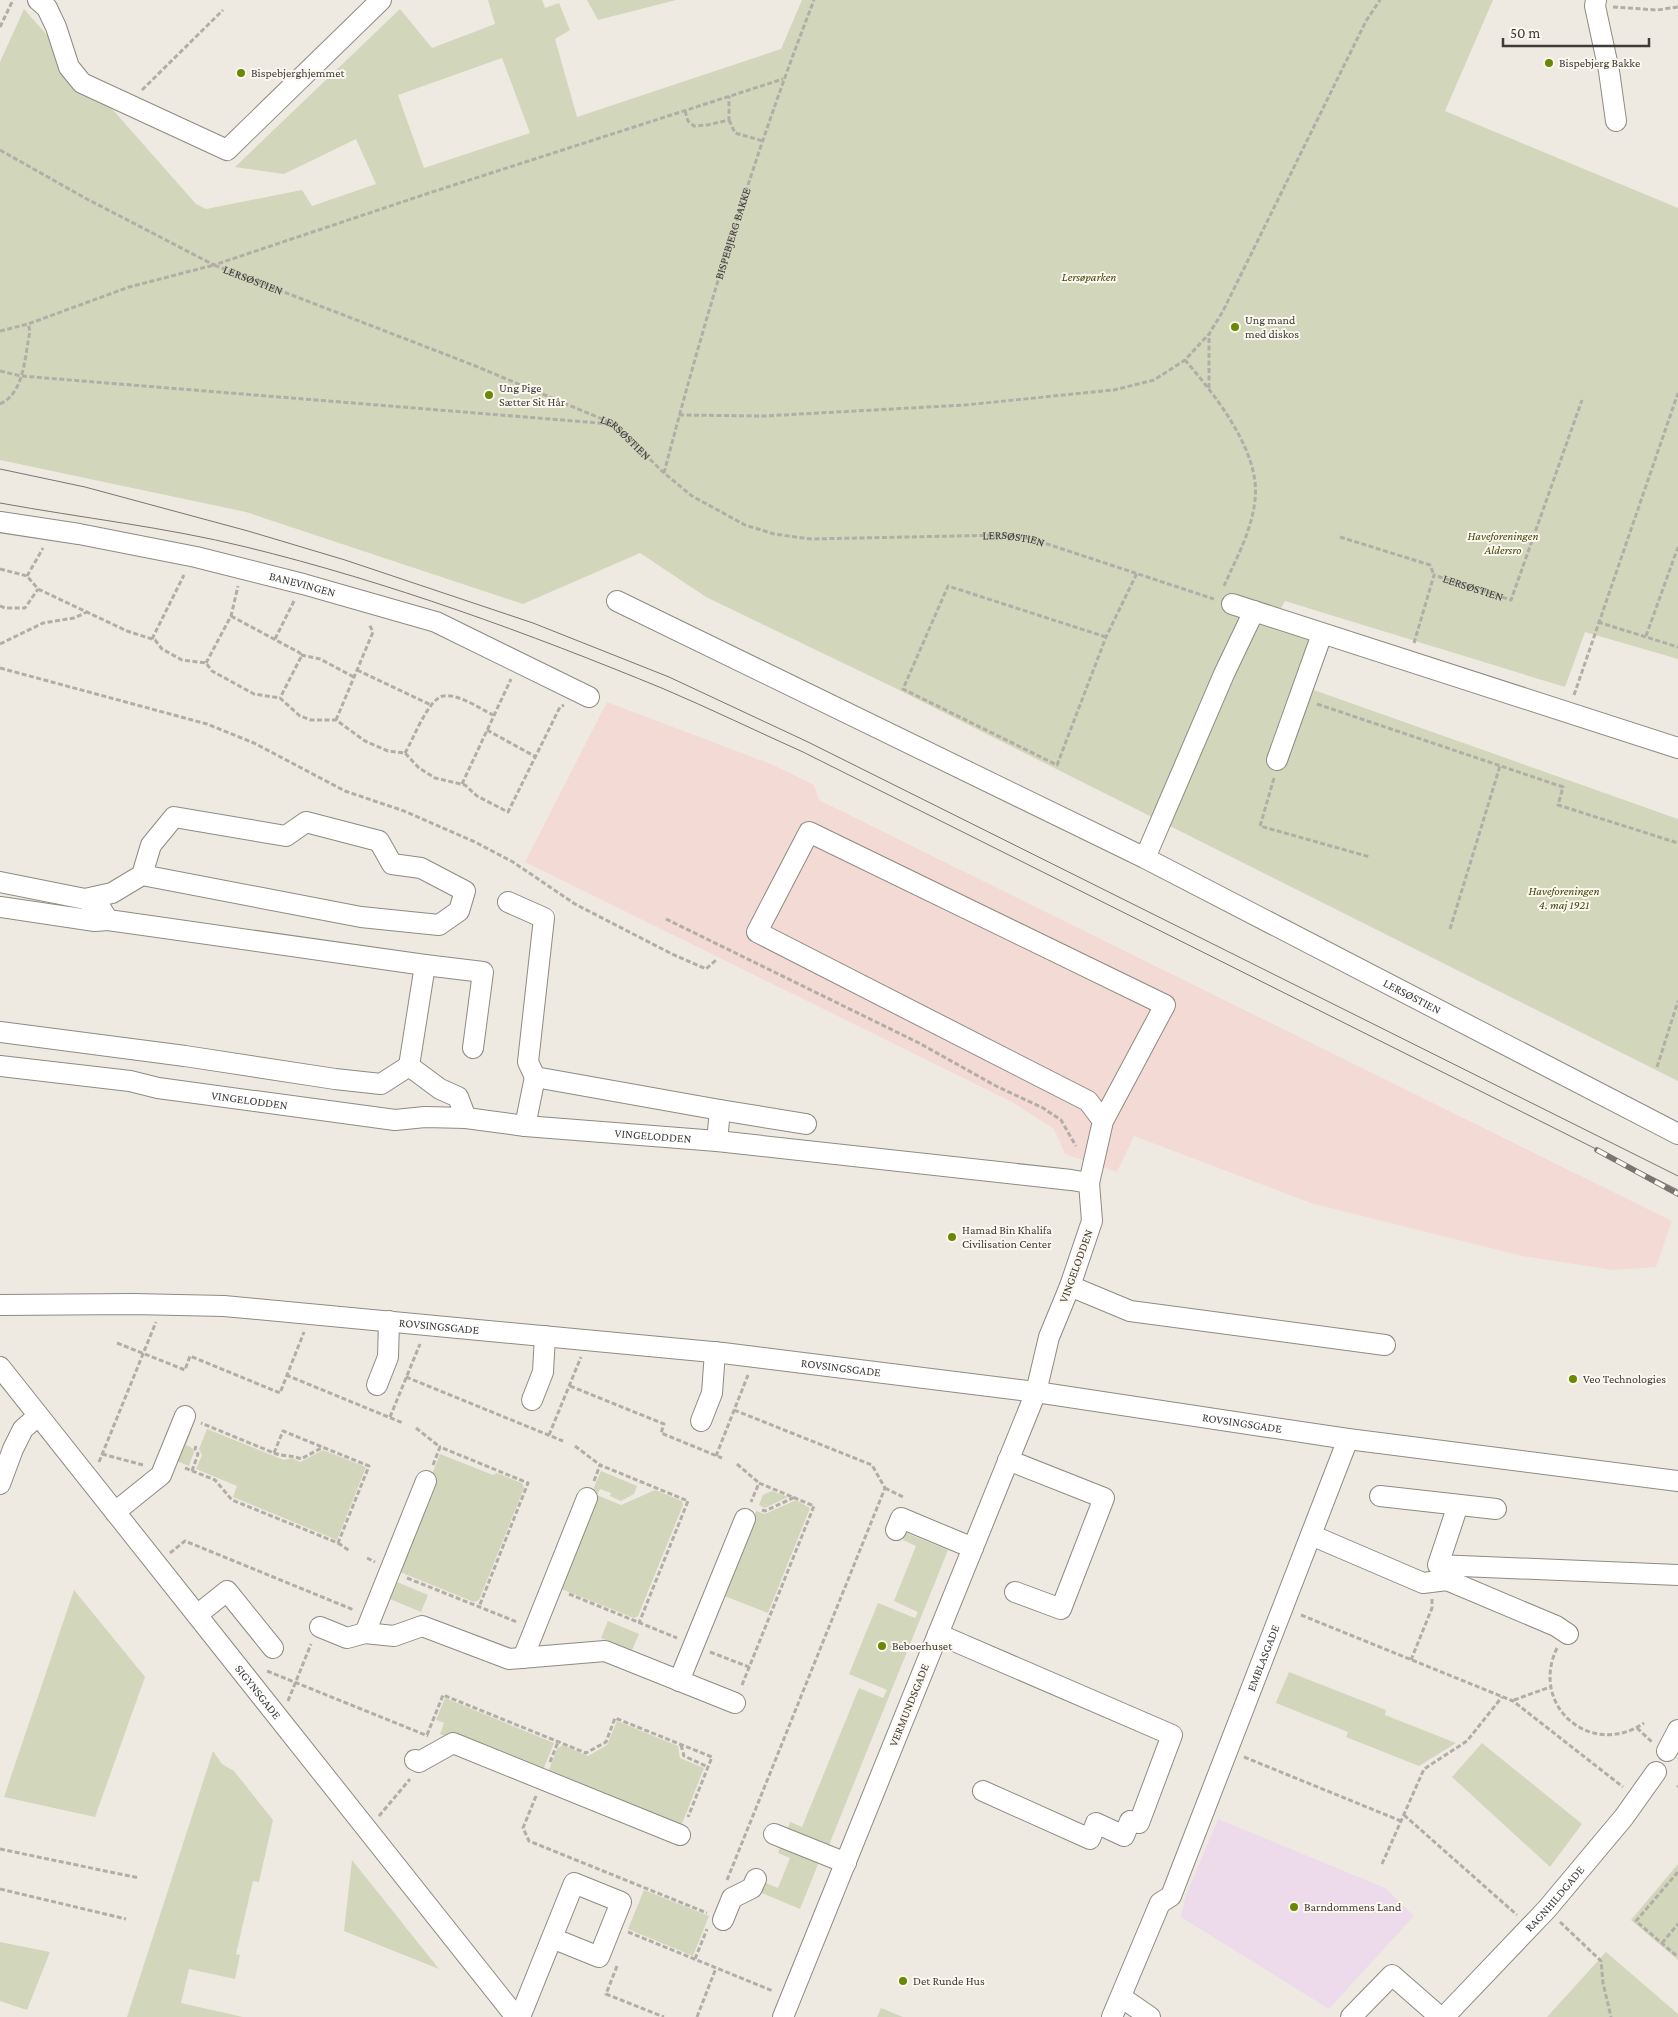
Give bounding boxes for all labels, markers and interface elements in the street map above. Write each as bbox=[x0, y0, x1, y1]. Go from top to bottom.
scale bar bbox=[1503, 15, 1649, 47]
text: 50 m bbox=[1510, 25, 1540, 41]
place label: Bispebjerg Bakke bbox=[1559, 56, 1640, 70]
marker: Bispebjerg Bakke bbox=[1543, 57, 1555, 69]
place label: Bispebjerghjemmet bbox=[251, 66, 345, 80]
marker: Bispebjerghjemmet bbox=[235, 67, 247, 79]
street label: BISPEBJERG BAKKE bbox=[712, 186, 754, 281]
street label: LERSØSTIEN bbox=[221, 262, 285, 298]
park label: Lersøparken bbox=[1062, 270, 1116, 284]
place label: Ung mand med diskos bbox=[1245, 313, 1299, 341]
marker: Ung mand med diskos bbox=[1229, 321, 1241, 333]
place label: Ung Pige Sætter Sit Hår bbox=[499, 381, 566, 409]
marker: Ung Pige Sætter Sit Hår bbox=[483, 389, 495, 401]
street label: LERSØSTIEN bbox=[598, 412, 654, 463]
street label: LERSØSTIEN bbox=[982, 528, 1047, 550]
park label: Haveforeningen Aldersro bbox=[1467, 529, 1539, 557]
street label: BANEVINGEN bbox=[268, 569, 337, 600]
street label: LERSØSTIEN bbox=[1441, 571, 1505, 604]
park label: Haveforeningen 4. maj 1921 bbox=[1528, 884, 1600, 912]
street label: LERSØSTIEN bbox=[1381, 976, 1443, 1017]
street label: VINGELODDEN bbox=[210, 1088, 289, 1112]
street label: VINGELODDEN bbox=[614, 1126, 692, 1146]
place label: Hamad Bin Khalifa Civilisation Center bbox=[962, 1223, 1052, 1251]
street label: VINGELODDEN bbox=[1056, 1227, 1096, 1305]
marker: Hamad Bin Khalifa Civilisation Center bbox=[946, 1231, 958, 1243]
street label: ROVSINGSGADE bbox=[398, 1316, 480, 1337]
street label: ROVSINGSGADE bbox=[800, 1356, 882, 1380]
place label: Veo Technologies bbox=[1583, 1372, 1666, 1386]
marker: Veo Technologies bbox=[1567, 1373, 1579, 1385]
street label: ROVSINGSGADE bbox=[1201, 1410, 1283, 1436]
street label: EMBLASGADE bbox=[1244, 1622, 1283, 1693]
place label: Beboerhuset bbox=[892, 1639, 953, 1653]
marker: Beboerhuset bbox=[876, 1640, 888, 1652]
street label: VERMUNDSGADE bbox=[886, 1661, 932, 1749]
street label: SIGYNSGADE bbox=[232, 1662, 284, 1722]
street label: RAGNHILDGADE bbox=[1522, 1863, 1588, 1935]
place label: Barndommens Land bbox=[1304, 1900, 1402, 1914]
marker: Barndommens Land bbox=[1288, 1901, 1300, 1913]
place label: Det Runde Hus bbox=[913, 1974, 985, 1988]
marker: Det Runde Hus bbox=[897, 1975, 909, 1987]

